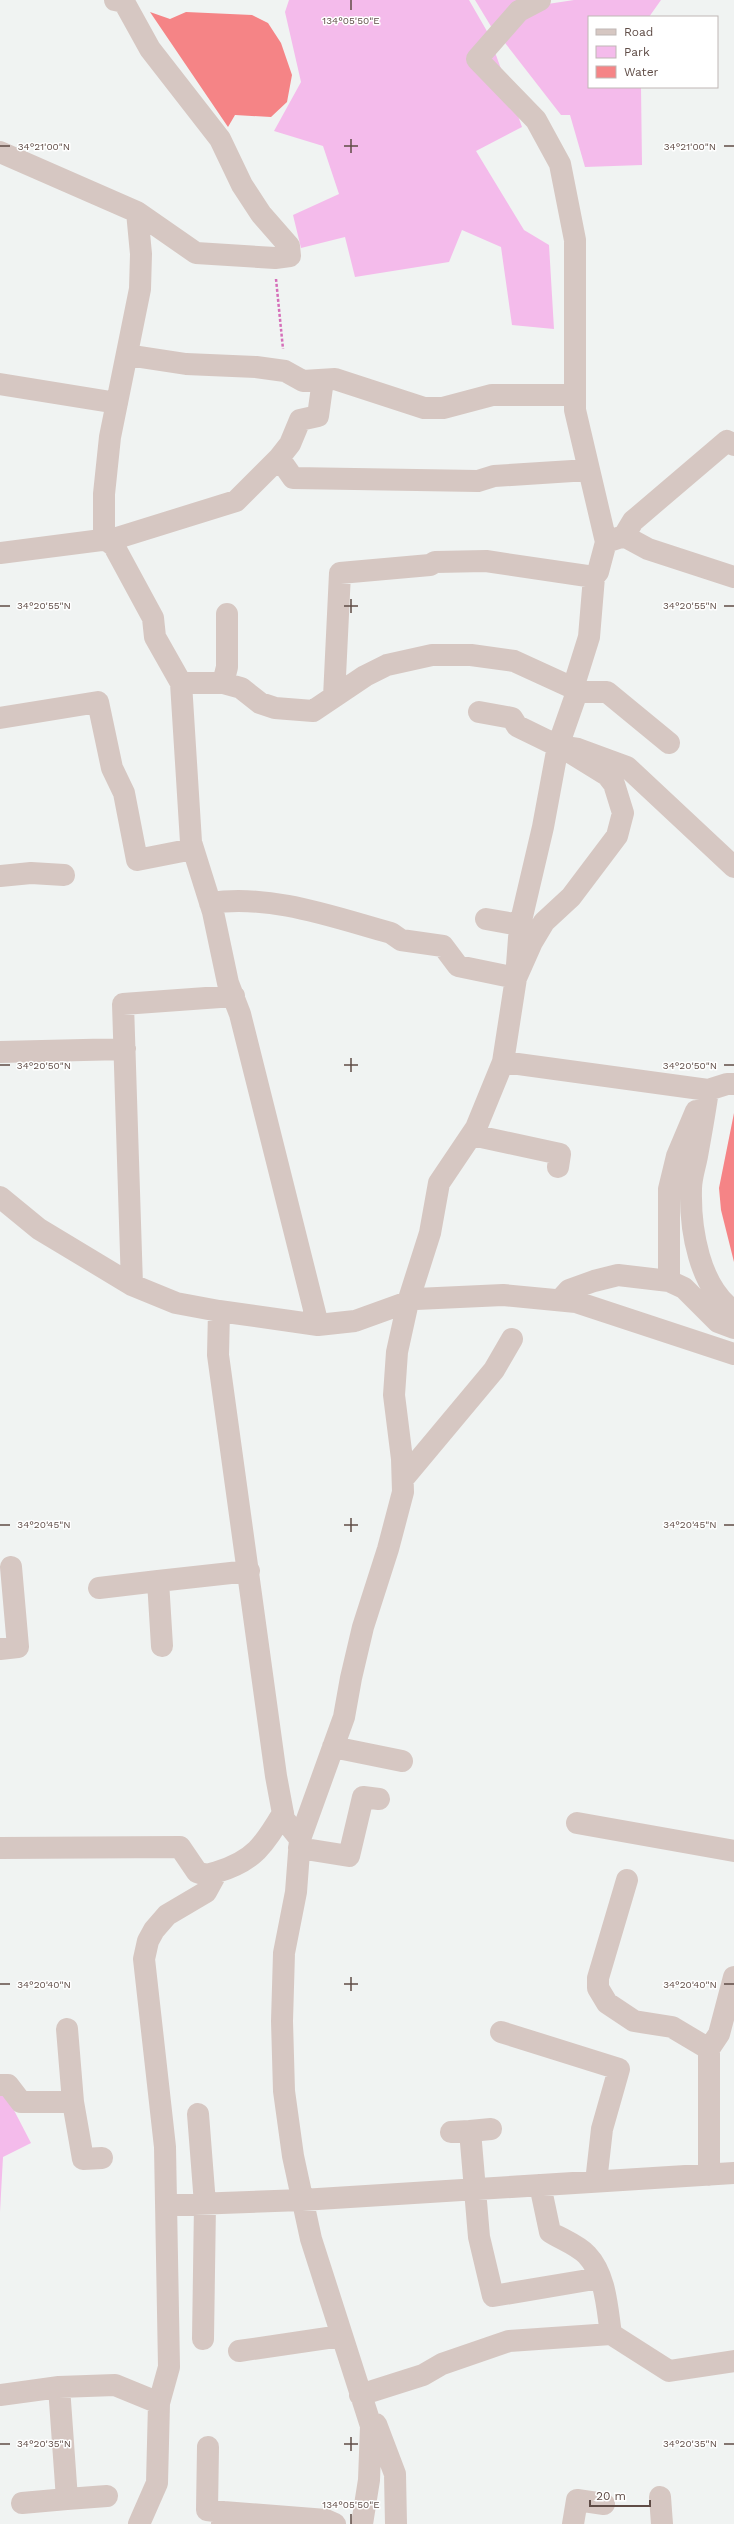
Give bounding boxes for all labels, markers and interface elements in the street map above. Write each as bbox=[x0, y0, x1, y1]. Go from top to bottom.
text: 134°05'50"E bbox=[322, 15, 380, 26]
legend bbox=[588, 16, 718, 88]
text: Road bbox=[624, 25, 653, 39]
text: Park bbox=[624, 45, 650, 59]
text: Water bbox=[624, 65, 659, 79]
text: 34°21'00"N bbox=[18, 141, 70, 152]
text: 34°21'00"N bbox=[664, 141, 716, 152]
text: 34°20'55"N bbox=[17, 600, 71, 611]
text: 34°20'55"N bbox=[663, 600, 717, 611]
text: 34°20'50"N bbox=[17, 1060, 71, 1071]
text: 34°20'50"N bbox=[663, 1060, 717, 1071]
text: 34°20'45"N bbox=[17, 1519, 71, 1530]
text: 34°20'45"N bbox=[663, 1519, 717, 1530]
text: 34°20'40"N bbox=[17, 1979, 71, 1990]
text: 34°20'40"N bbox=[663, 1979, 717, 1990]
text: 34°20'35"N bbox=[17, 2438, 71, 2449]
text: 34°20'35"N bbox=[663, 2438, 717, 2449]
scale bar bbox=[590, 2482, 650, 2508]
text: 20 m bbox=[596, 2489, 626, 2503]
text: 134°05'50"E bbox=[322, 2499, 380, 2510]

